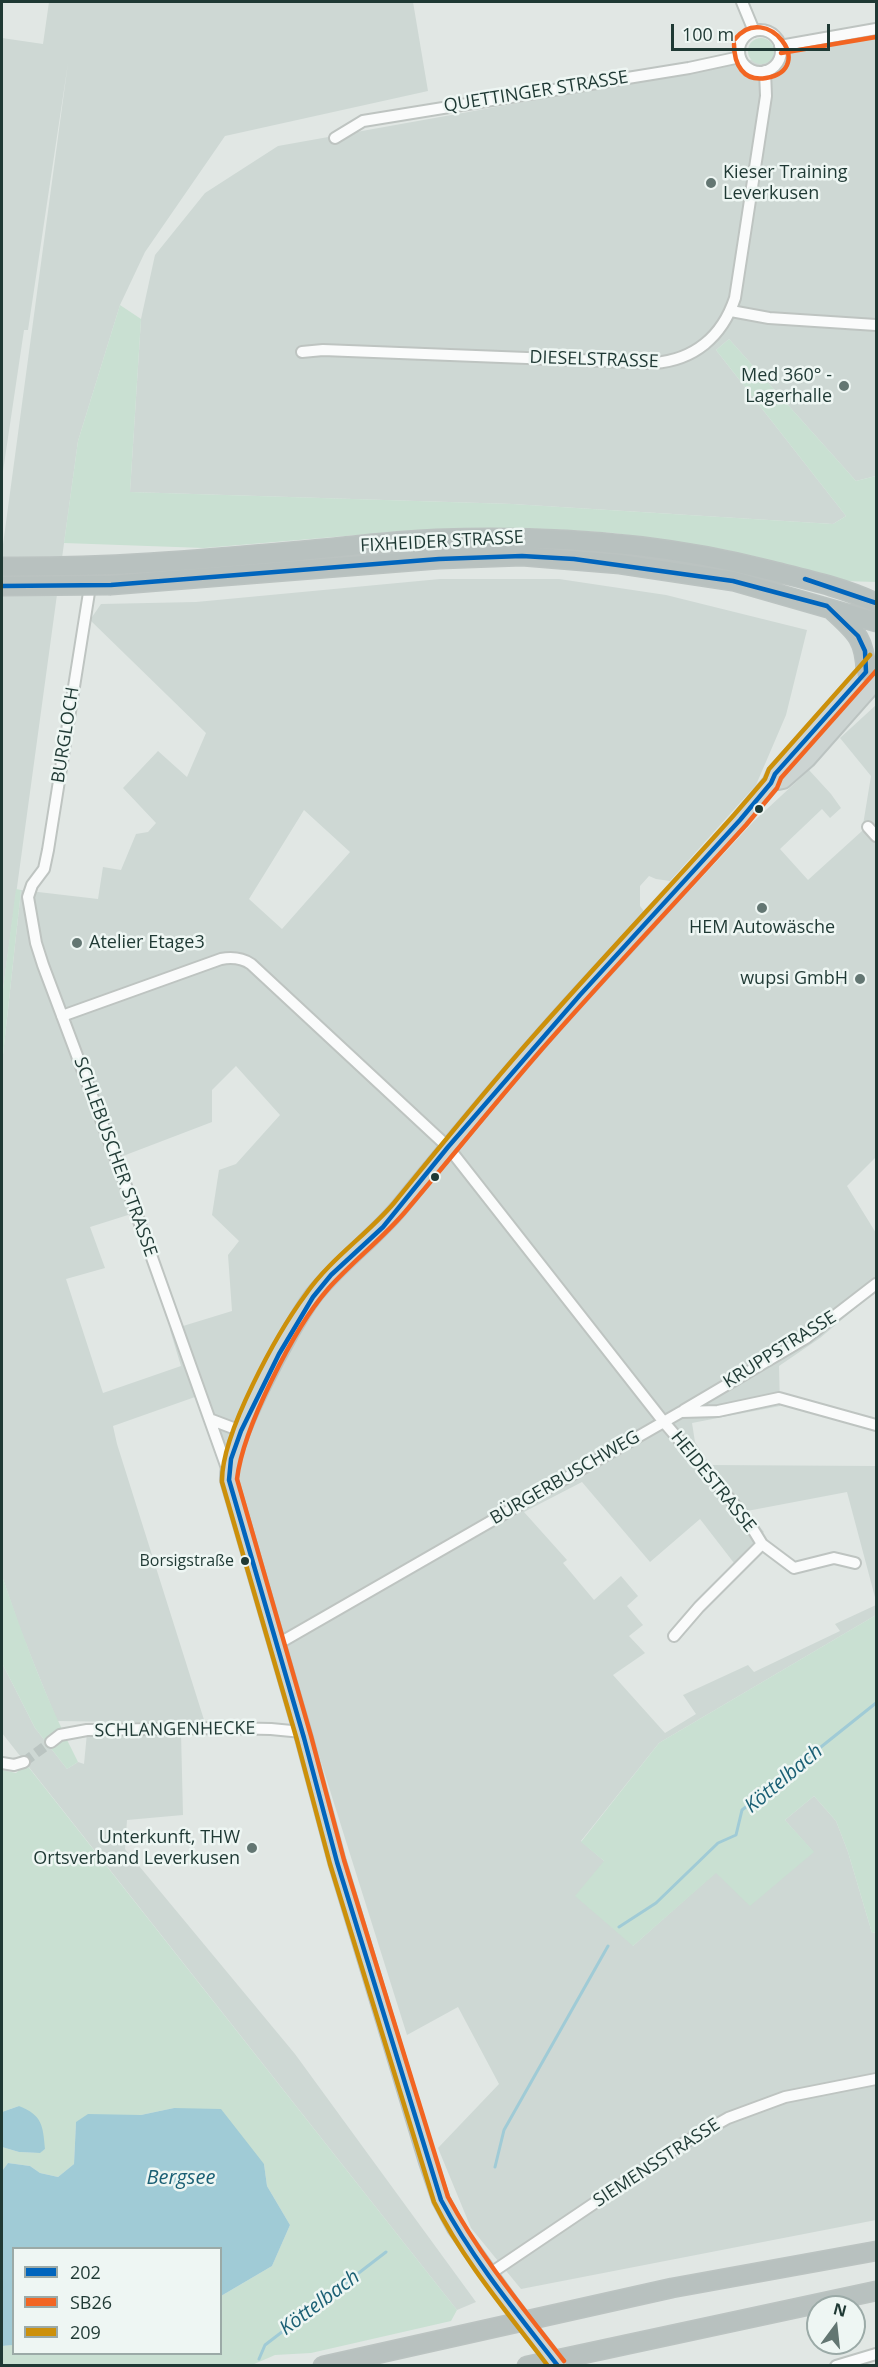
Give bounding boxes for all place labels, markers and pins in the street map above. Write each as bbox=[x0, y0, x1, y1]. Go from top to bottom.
place label: Kieser Training Leverkusen bbox=[723, 162, 848, 204]
marker: Kieser Training Leverkusen bbox=[704, 176, 718, 190]
place label: Med 360° - Lagerhalle bbox=[741, 365, 832, 407]
marker: Med 360° - Lagerhalle bbox=[837, 379, 851, 393]
unlabelled marker bbox=[753, 803, 765, 815]
marker: HEM Autowäsche bbox=[755, 901, 769, 915]
place label: HEM Autowäsche bbox=[689, 917, 835, 939]
place label: Atelier Etage3 bbox=[89, 932, 205, 954]
marker: Atelier Etage3 bbox=[70, 936, 84, 950]
place label: wupsi GmbH bbox=[740, 968, 848, 990]
marker: wupsi GmbH bbox=[853, 972, 867, 986]
unlabelled marker bbox=[429, 1171, 441, 1183]
place label: Borsigstraße bbox=[139, 1551, 234, 1571]
marker: Borsigstraße bbox=[239, 1555, 251, 1567]
place label: Unterkunft, THW Ortsverband Leverkusen bbox=[33, 1827, 240, 1870]
marker: Unterkunft, THW Ortsverband Leverkusen bbox=[245, 1841, 259, 1855]

